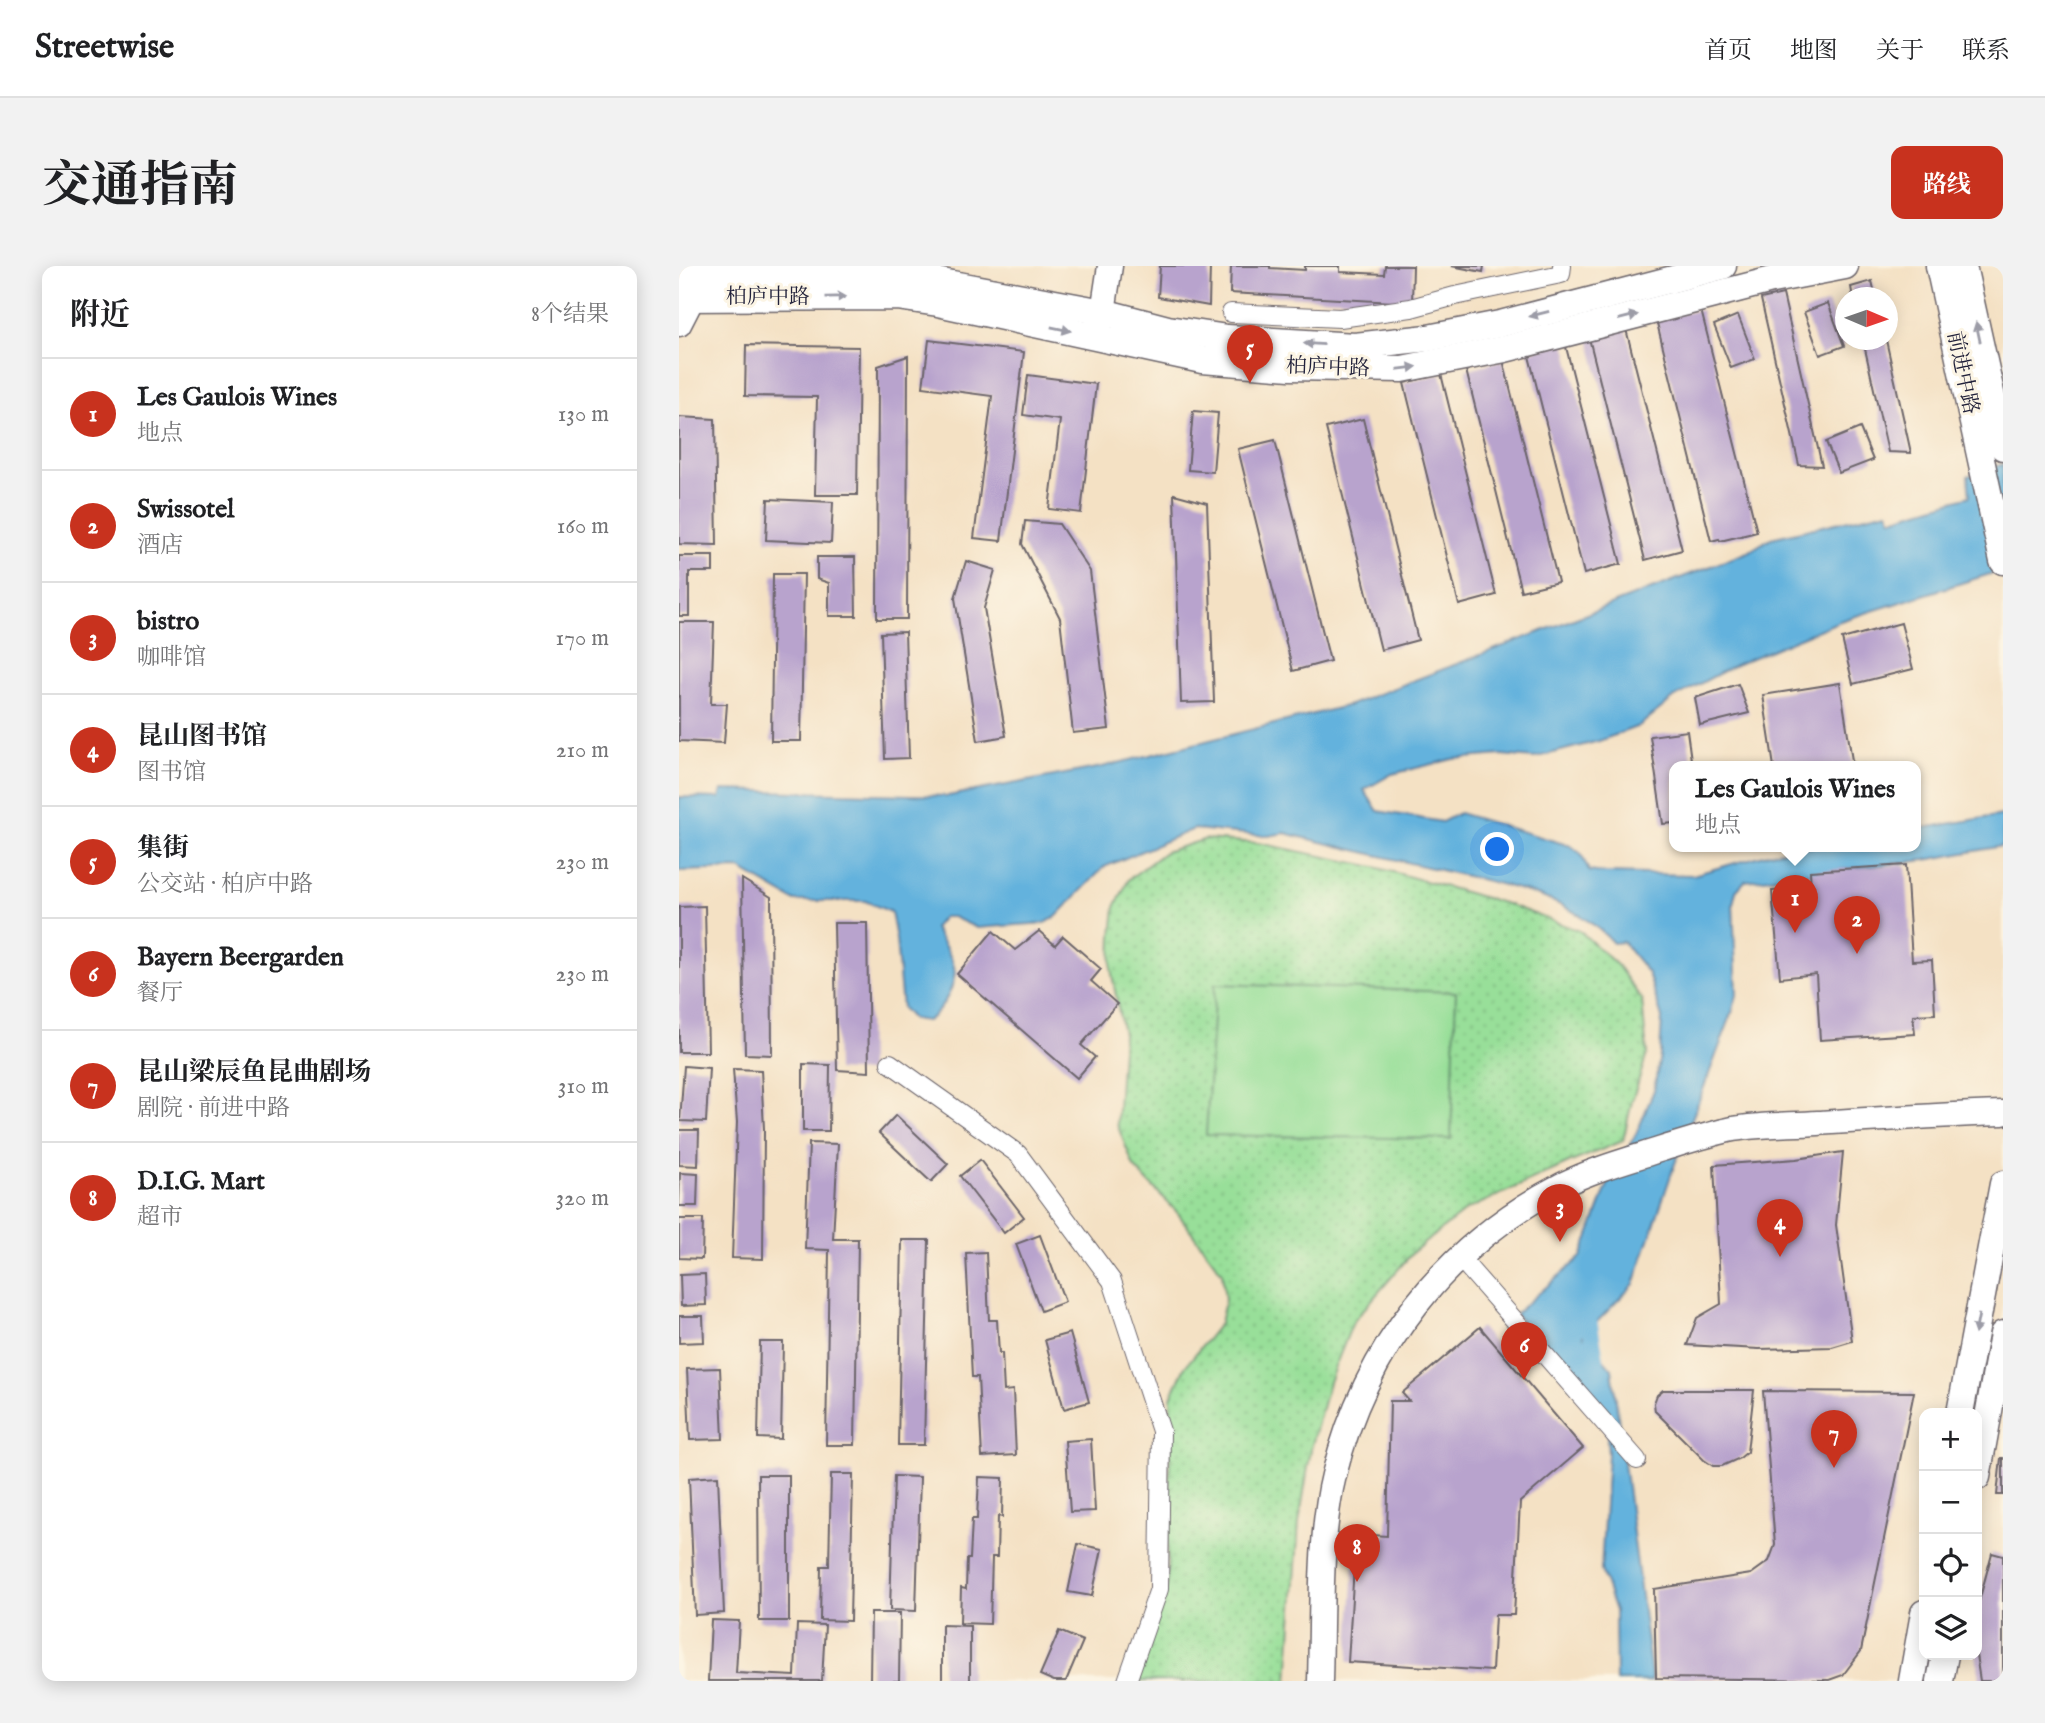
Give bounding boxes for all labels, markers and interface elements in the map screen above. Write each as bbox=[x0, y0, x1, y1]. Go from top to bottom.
text: Streetwise bbox=[35, 27, 174, 69]
text: 首页 bbox=[1704, 36, 1752, 67]
text: 地图 bbox=[1790, 36, 1838, 67]
text: 关于 bbox=[1876, 36, 1924, 67]
text: 联系 bbox=[1962, 36, 2010, 67]
button: 路线 bbox=[1891, 146, 2003, 219]
text: 交通指南 bbox=[42, 157, 238, 219]
street label: 柏庐中路 bbox=[726, 284, 810, 311]
north arrow bbox=[1835, 287, 1898, 350]
one-way arrow bbox=[826, 291, 848, 302]
text: 附近 bbox=[70, 297, 130, 335]
text: 8个结果 bbox=[531, 300, 609, 329]
one-way arrow bbox=[1528, 309, 1550, 320]
one-way arrow bbox=[1618, 311, 1640, 322]
one-way arrow bbox=[1972, 321, 1983, 343]
one-way arrow bbox=[1050, 324, 1072, 335]
pin: 5 bbox=[1227, 325, 1273, 383]
street label: 前进中路 bbox=[1940, 329, 1984, 417]
one-way arrow bbox=[1303, 338, 1325, 349]
street label: 柏庐中路 bbox=[1286, 353, 1370, 383]
one-way arrow bbox=[1396, 363, 1418, 374]
text: Les Gaulois Wines bbox=[137, 381, 337, 414]
text: 1 bbox=[89, 400, 97, 429]
text: 130 m bbox=[558, 400, 609, 429]
text: 地点 bbox=[137, 419, 183, 448]
text: Swissotel bbox=[137, 493, 234, 526]
text: 2 bbox=[88, 512, 98, 541]
text: 160 m bbox=[557, 512, 609, 541]
text: 酒店 bbox=[137, 531, 183, 560]
text: bistro bbox=[137, 605, 199, 638]
text: 3 bbox=[89, 624, 97, 653]
text: 170 m bbox=[556, 624, 609, 653]
text: 咖啡馆 bbox=[137, 643, 206, 672]
text: 昆山图书馆 bbox=[137, 720, 267, 753]
text: 4 bbox=[87, 736, 99, 765]
text: 210 m bbox=[556, 736, 609, 765]
text: 图书馆 bbox=[137, 758, 206, 787]
popup bbox=[1669, 761, 1921, 852]
text: Les Gaulois Wines bbox=[1695, 773, 1895, 806]
text: 地点 bbox=[1695, 811, 1741, 840]
text: 集街 bbox=[137, 832, 189, 865]
your location bbox=[1480, 832, 1514, 866]
text: 5 bbox=[89, 848, 97, 877]
text: 230 m bbox=[556, 848, 609, 877]
text: 公交站 · 柏庐中路 bbox=[137, 870, 313, 899]
pin: 1 bbox=[1772, 875, 1818, 933]
pin: 2 bbox=[1834, 896, 1880, 954]
text: Bayern Beergarden bbox=[137, 941, 344, 974]
text: 6 bbox=[88, 960, 98, 989]
text: 230 m bbox=[556, 960, 609, 989]
text: 餐厅 bbox=[137, 979, 183, 1008]
text: 昆山梁辰鱼昆曲剧场 bbox=[137, 1056, 371, 1089]
text: 7 bbox=[88, 1072, 98, 1101]
text: 310 m bbox=[558, 1072, 609, 1101]
text: 剧院 · 前进中路 bbox=[137, 1094, 290, 1123]
text: D.I.G. Mart bbox=[137, 1165, 265, 1198]
text: 8 bbox=[88, 1184, 98, 1213]
text: 320 m bbox=[556, 1184, 609, 1213]
pin: 3 bbox=[1537, 1184, 1583, 1242]
pin: 4 bbox=[1757, 1199, 1803, 1257]
text: 超市 bbox=[137, 1203, 183, 1232]
one-way arrow bbox=[1971, 1313, 1982, 1335]
pin: 6 bbox=[1501, 1322, 1547, 1380]
map controls bbox=[1919, 1408, 1982, 1660]
button: + bbox=[1919, 1408, 1982, 1471]
pin: 7 bbox=[1811, 1410, 1857, 1468]
button: − bbox=[1919, 1471, 1982, 1534]
pin: 8 bbox=[1334, 1524, 1380, 1582]
button: locate bbox=[1919, 1534, 1982, 1597]
button: layers bbox=[1919, 1597, 1982, 1660]

